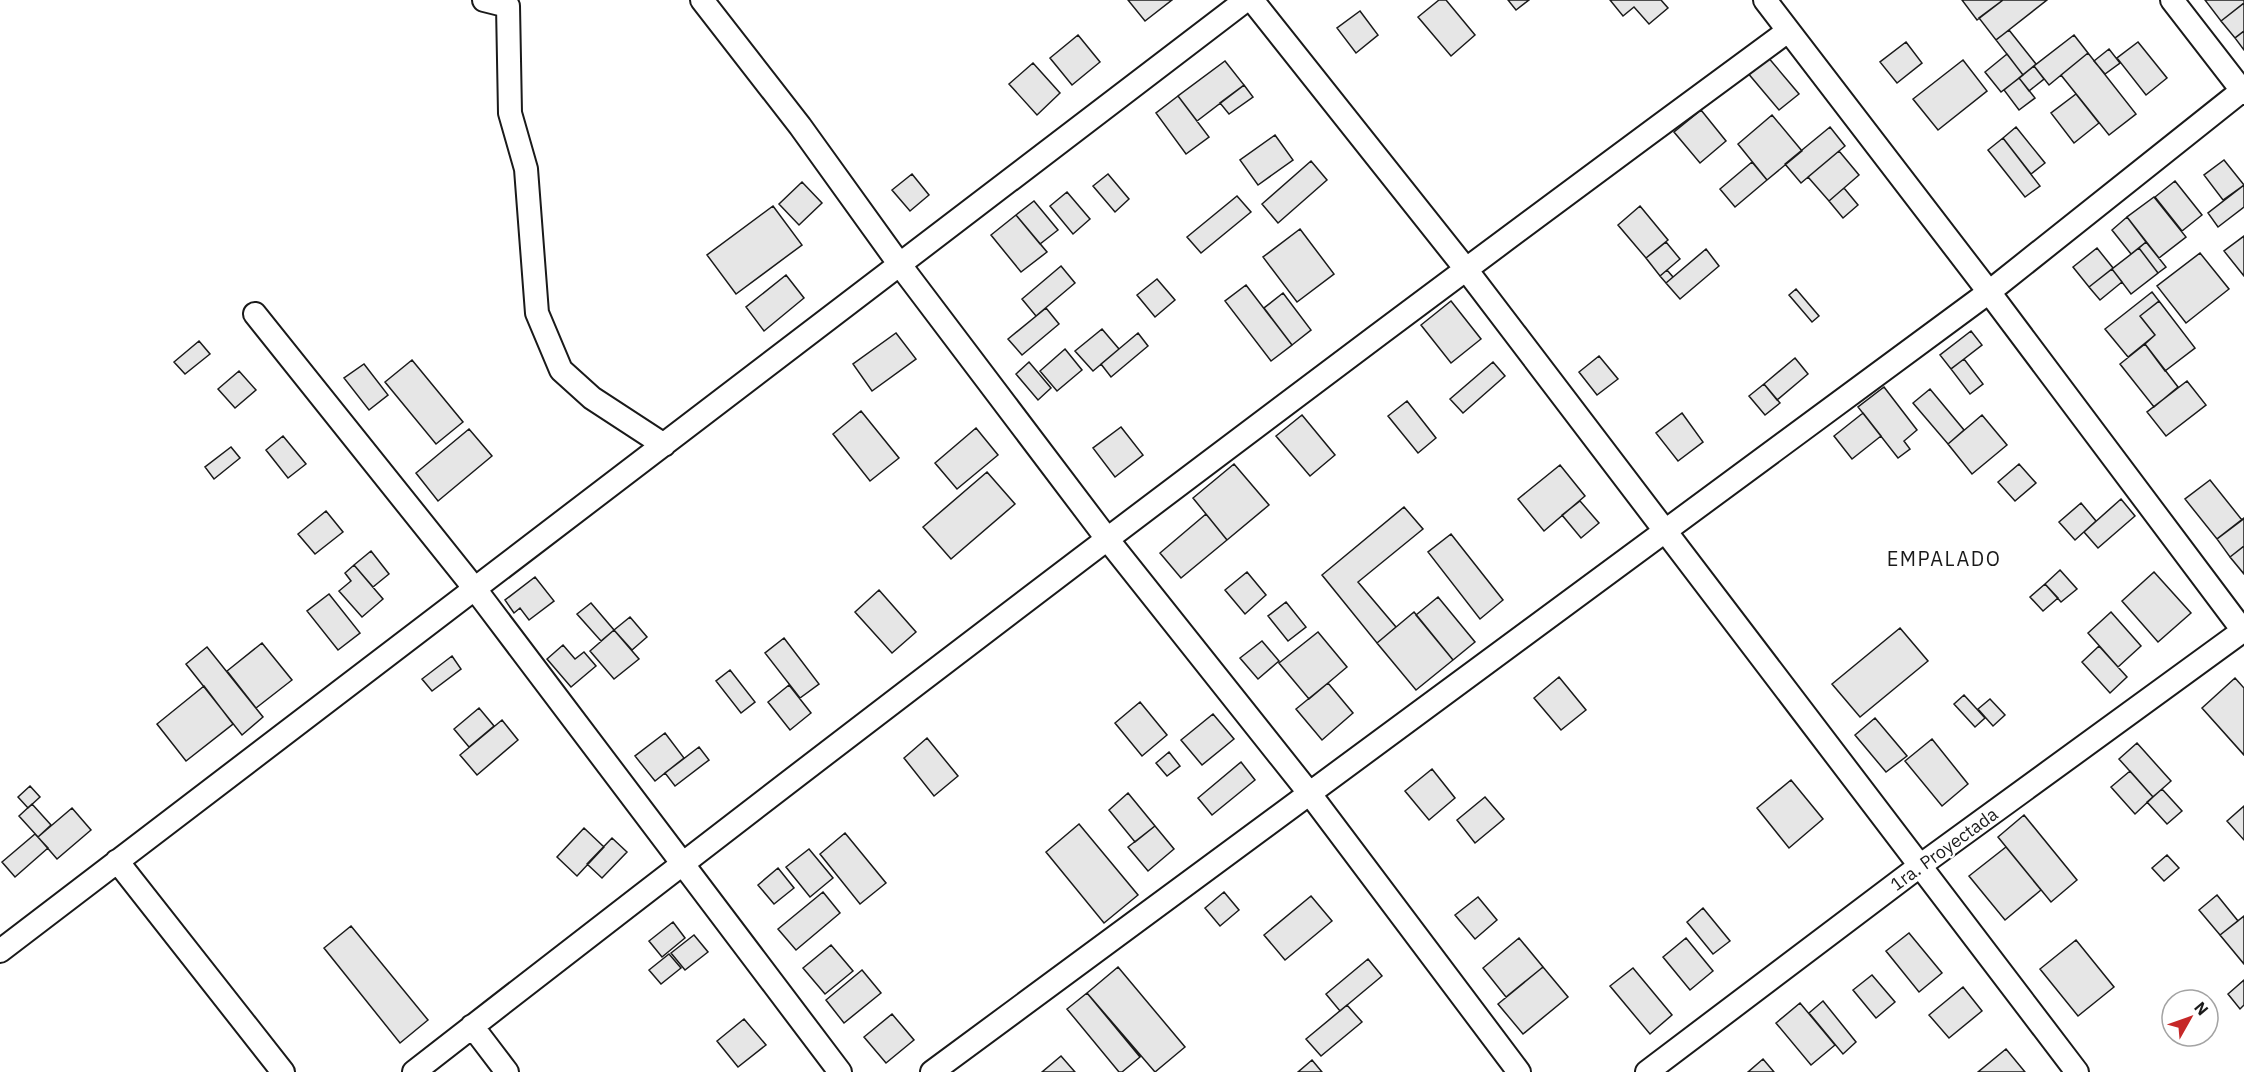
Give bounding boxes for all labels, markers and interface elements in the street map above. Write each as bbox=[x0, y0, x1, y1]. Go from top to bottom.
district label: EMPALADO bbox=[1887, 545, 2001, 572]
street label: 1ra. Proyectada bbox=[1886, 802, 2003, 896]
north arrow bbox=[2160, 988, 2220, 1048]
text: N bbox=[2190, 997, 2213, 1019]

